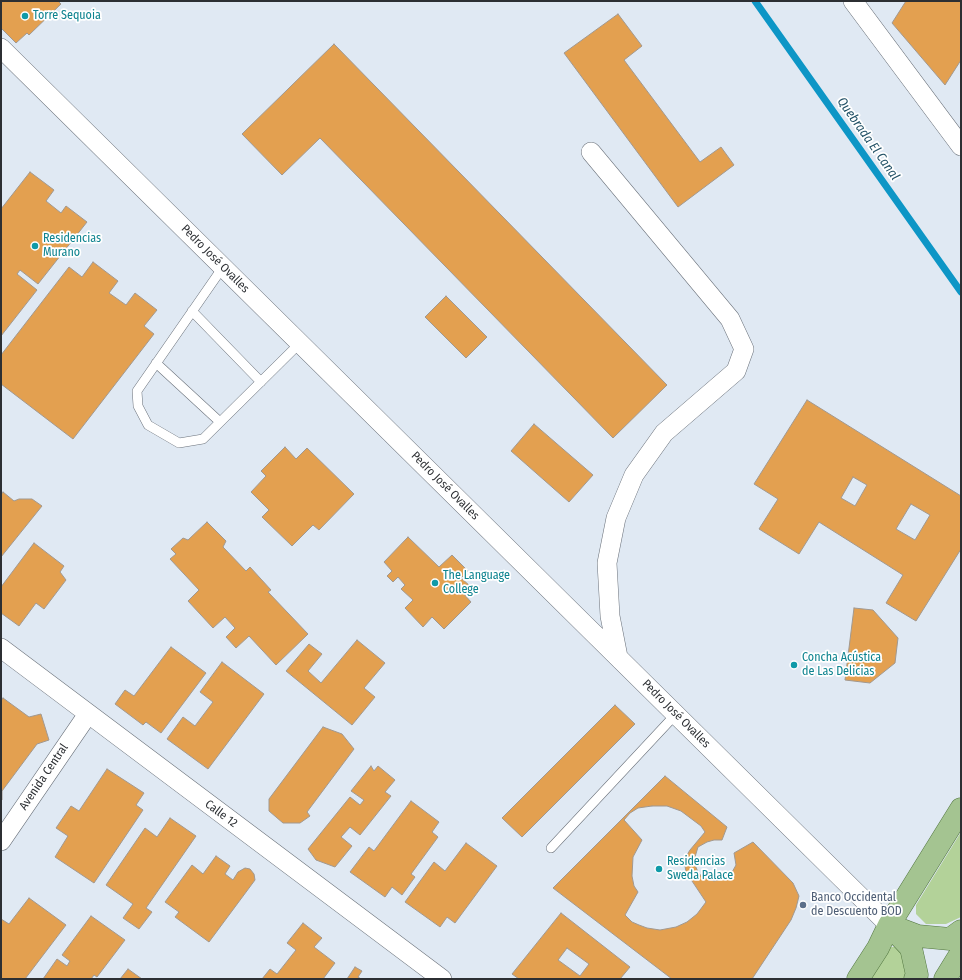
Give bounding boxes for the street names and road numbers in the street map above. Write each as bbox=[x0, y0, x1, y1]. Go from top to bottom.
street label: Pedro José Ovalles bbox=[178, 222, 252, 296]
street label: Pedro José Ovalles bbox=[408, 449, 482, 523]
street label: Pedro José Ovalles bbox=[639, 677, 713, 751]
street label: Avenida Central bbox=[17, 741, 71, 813]
street label: Calle 12 bbox=[202, 797, 240, 831]

